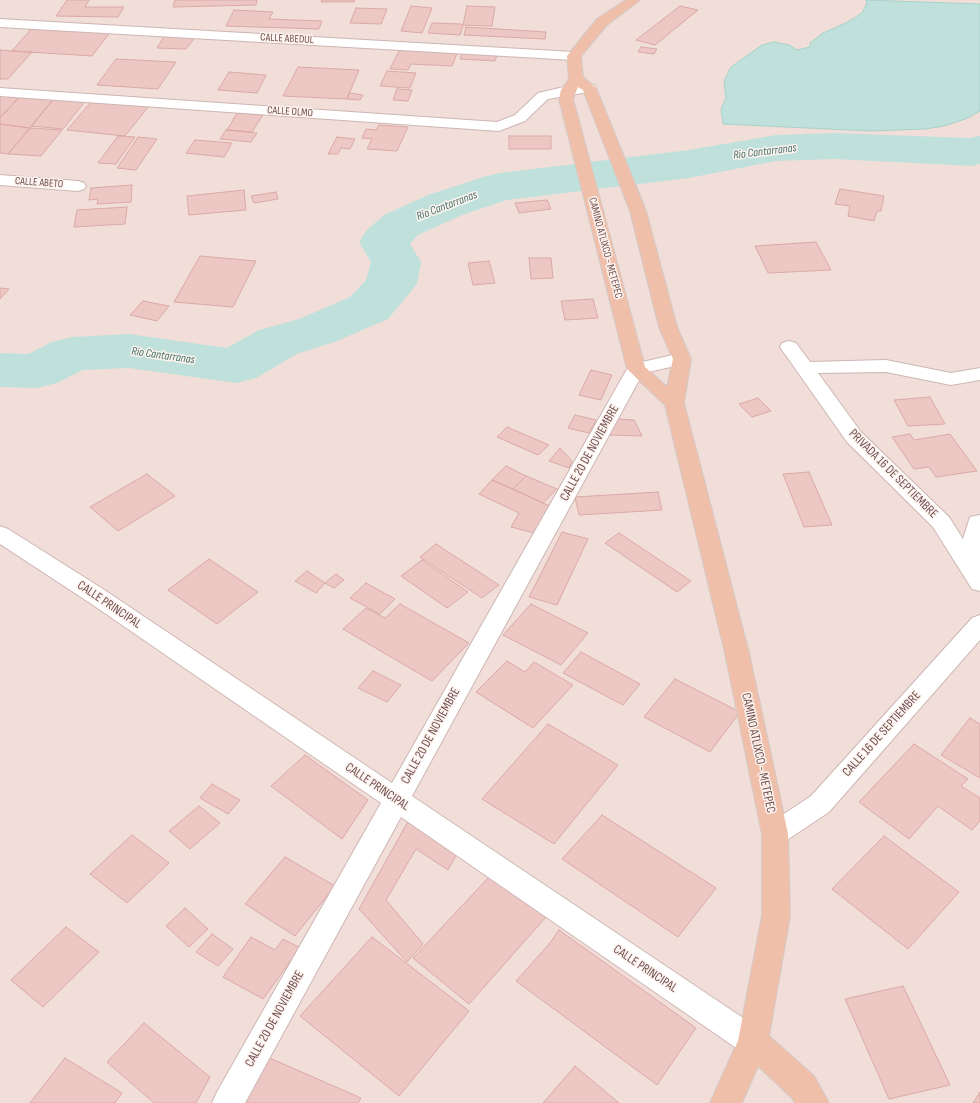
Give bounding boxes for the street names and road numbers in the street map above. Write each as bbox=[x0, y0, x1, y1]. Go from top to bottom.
street label: CALLE ABEDUL bbox=[260, 31, 314, 47]
street label: CALLE OLMO bbox=[267, 104, 313, 120]
street label: CALLE ABETO bbox=[14, 175, 64, 191]
street label: CAMINO ATLIXCO - METEPEC bbox=[585, 196, 625, 300]
street label: CALLE 20 DE NOVIEMBRE bbox=[557, 402, 623, 504]
street label: PRIVADA 16 DE SEPTIEMBRE bbox=[845, 426, 941, 522]
street label: CALLE PRINCIPAL bbox=[74, 578, 144, 632]
street label: CALLE 20 DE NOVIEMBRE bbox=[398, 685, 464, 787]
street label: CALLE 16 DE SEPTIEMBRE bbox=[840, 688, 924, 780]
street label: CAMINO ATLIXCO - METEPEC bbox=[738, 691, 778, 815]
street label: CALLE PRINCIPAL bbox=[342, 760, 412, 814]
street label: CALLE PRINCIPAL bbox=[610, 942, 680, 996]
street label: CALLE 20 DE NOVIEMBRE bbox=[242, 968, 308, 1070]

